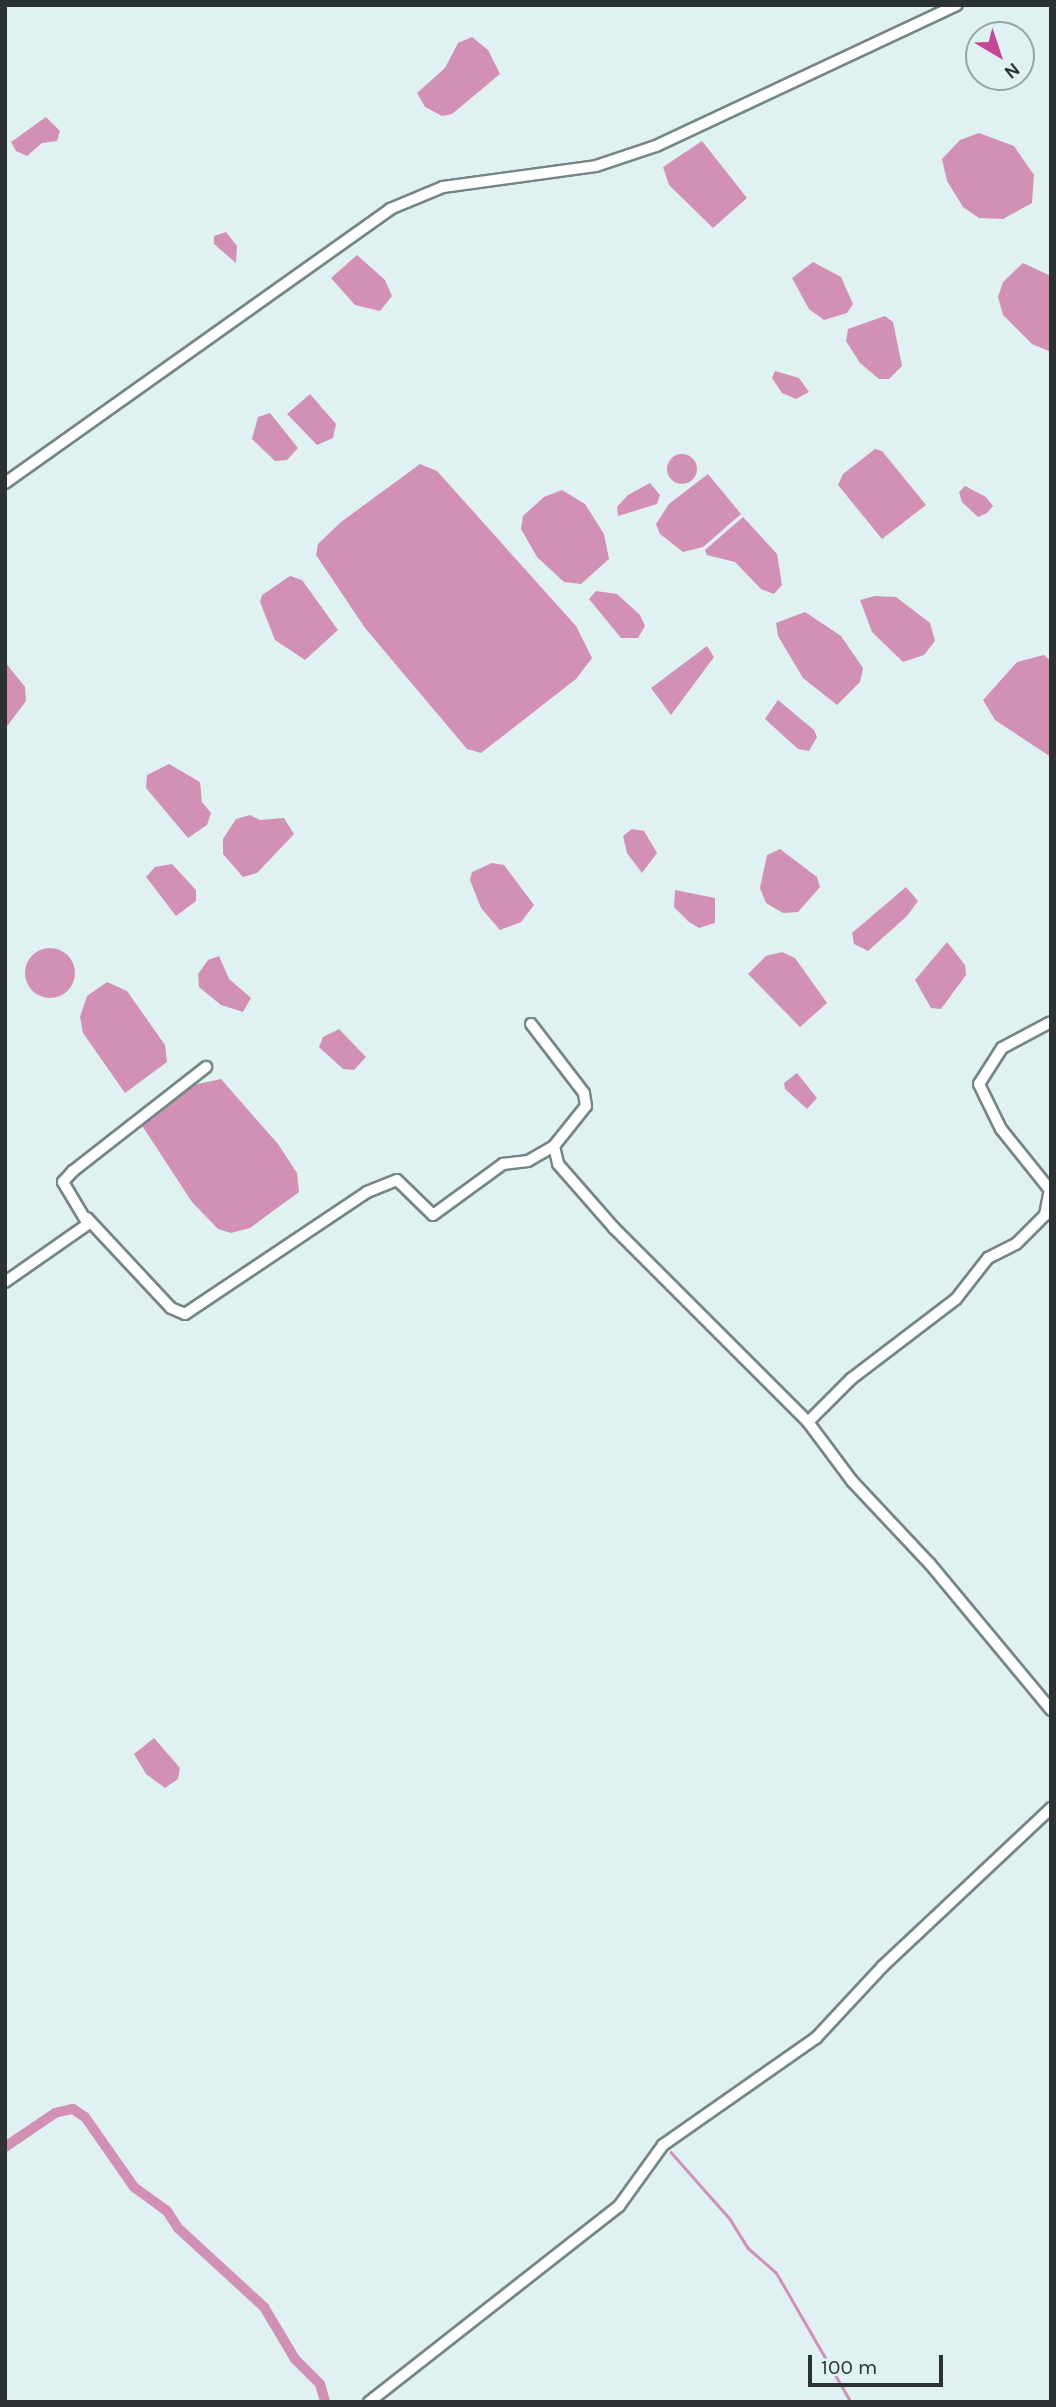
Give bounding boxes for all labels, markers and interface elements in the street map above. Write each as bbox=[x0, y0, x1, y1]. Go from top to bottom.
north arrow bbox=[965, 21, 1035, 91]
text: N bbox=[1000, 58, 1024, 84]
scale bar bbox=[811, 2340, 946, 2384]
text: 100 m bbox=[821, 2355, 878, 2379]

